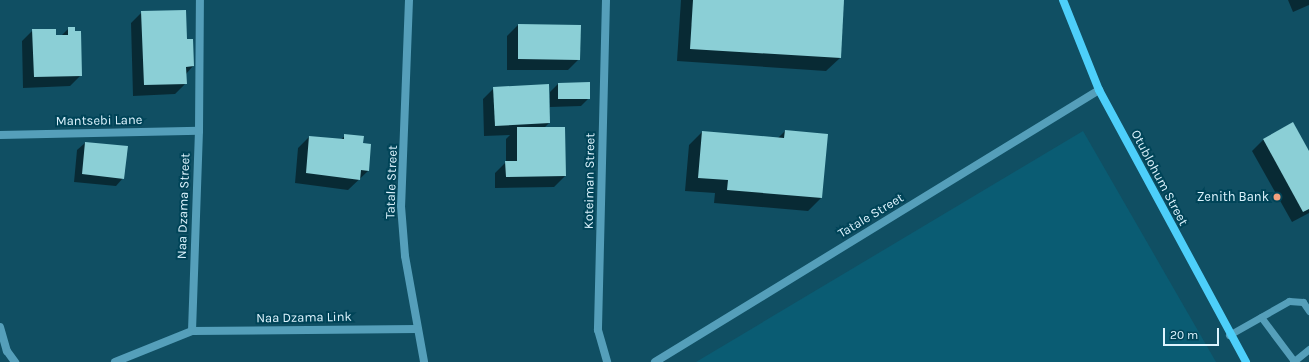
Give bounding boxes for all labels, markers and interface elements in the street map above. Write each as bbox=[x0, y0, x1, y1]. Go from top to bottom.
street label: Mantsebi Lane bbox=[55, 112, 143, 130]
street label: Otublohum Street bbox=[1127, 127, 1191, 229]
street label: Koteiman Street bbox=[581, 133, 599, 229]
street label: Tatale Street bbox=[383, 145, 401, 219]
street label: Naa Dzama Street bbox=[174, 153, 194, 259]
place label: Zenith Bank bbox=[1197, 189, 1269, 205]
street label: Tatale Street bbox=[835, 190, 907, 242]
marker: Zenith Bank bbox=[1272, 192, 1282, 202]
street label: Naa Dzama Link bbox=[256, 309, 352, 327]
scale bar bbox=[1165, 320, 1221, 346]
text: 20 m bbox=[1170, 328, 1198, 342]

